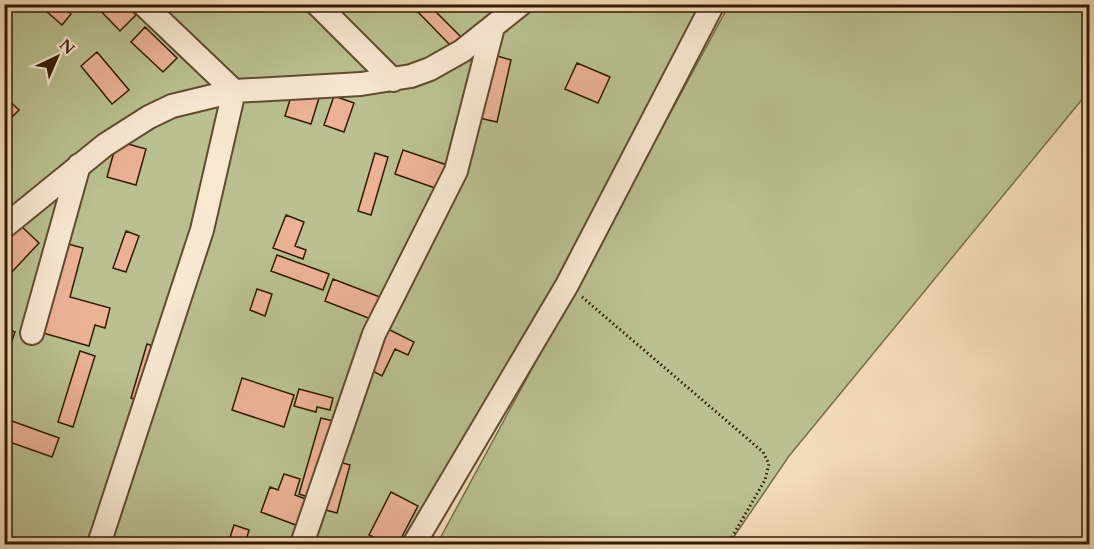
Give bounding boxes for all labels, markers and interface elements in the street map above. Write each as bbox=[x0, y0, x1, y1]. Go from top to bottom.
north arrow bbox=[27, 27, 87, 87]
text: N bbox=[54, 34, 79, 60]

